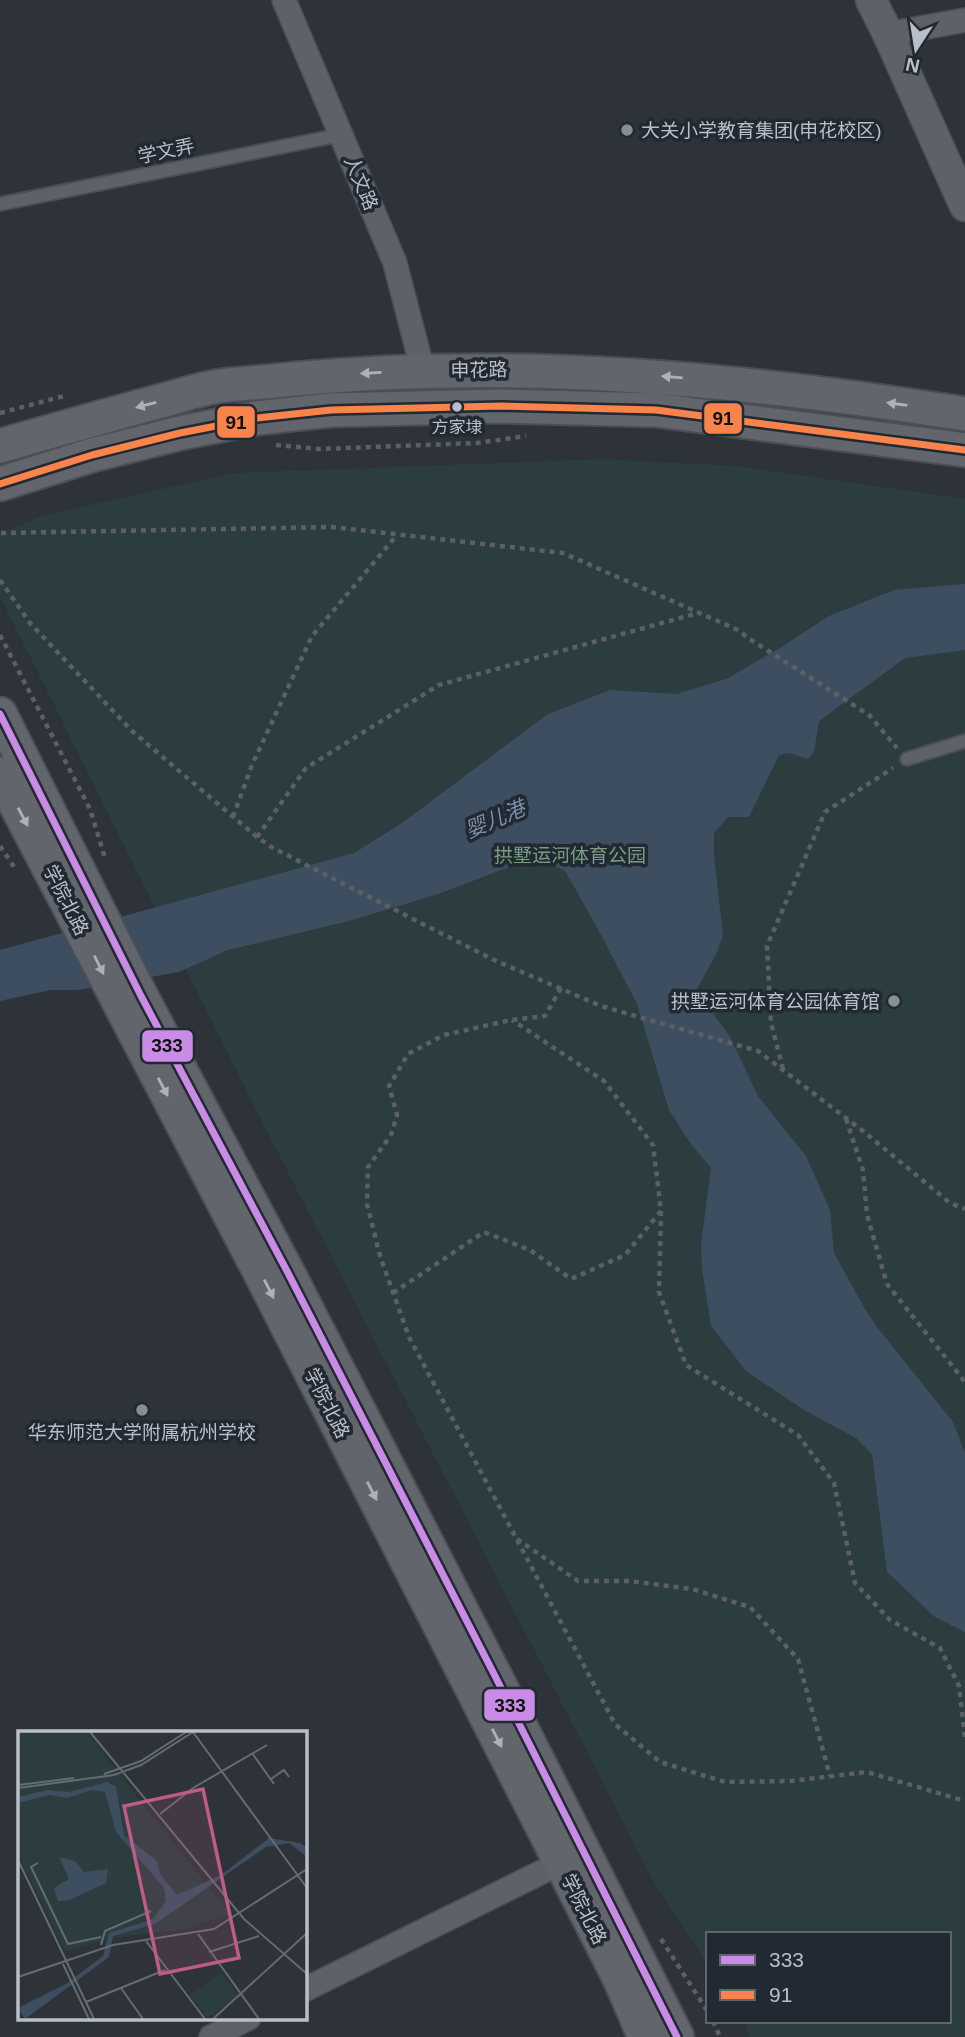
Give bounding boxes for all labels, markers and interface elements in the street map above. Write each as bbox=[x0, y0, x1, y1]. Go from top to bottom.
north arrow bbox=[881, 14, 951, 84]
text: N bbox=[904, 53, 921, 77]
place label: 大关小学教育集团(申花校区) bbox=[641, 120, 882, 141]
marker: 大关小学教育集团(申花校区) bbox=[619, 122, 635, 138]
street label: 学文弄 bbox=[136, 135, 196, 167]
street label: 人文路 bbox=[340, 153, 382, 213]
street label: 申花路 bbox=[450, 359, 508, 381]
one-way arrow bbox=[360, 367, 382, 378]
one-way arrow bbox=[660, 371, 682, 382]
one-way arrow bbox=[886, 399, 908, 410]
one-way arrow bbox=[135, 400, 157, 411]
marker: 方家埭 bbox=[450, 400, 464, 414]
line badge: 91 bbox=[703, 402, 743, 435]
line badge: 91 bbox=[216, 405, 256, 439]
text: 91 bbox=[712, 408, 734, 429]
text: 91 bbox=[225, 412, 247, 433]
place label: 方家埭 bbox=[432, 418, 483, 437]
water label: 婴儿港 bbox=[462, 795, 531, 842]
one-way arrow bbox=[17, 808, 29, 827]
park label: 拱墅运河体育公园 bbox=[494, 845, 646, 866]
street label: 学院北路 bbox=[39, 861, 93, 939]
one-way arrow bbox=[94, 955, 105, 975]
place label: 拱墅运河体育公园体育馆 bbox=[671, 991, 880, 1012]
marker: 拱墅运河体育公园体育馆 bbox=[886, 993, 902, 1009]
line badge: 333 bbox=[141, 1029, 194, 1063]
text: 333 bbox=[151, 1035, 183, 1056]
one-way arrow bbox=[157, 1077, 168, 1097]
one-way arrow bbox=[263, 1279, 274, 1299]
street label: 学院北路 bbox=[300, 1364, 354, 1442]
marker: 华东师范大学附属杭州学校 bbox=[134, 1402, 150, 1418]
place label: 华东师范大学附属杭州学校 bbox=[28, 1422, 256, 1443]
one-way arrow bbox=[366, 1481, 377, 1501]
line badge: 333 bbox=[483, 1688, 536, 1722]
text: 333 bbox=[494, 1695, 526, 1716]
one-way arrow bbox=[491, 1728, 502, 1748]
inset map bbox=[18, 1731, 306, 2020]
street label: 学院北路 bbox=[557, 1870, 611, 1948]
legend bbox=[706, 1932, 951, 2023]
text: 333 bbox=[769, 1948, 804, 1971]
text: 91 bbox=[769, 1983, 792, 2006]

